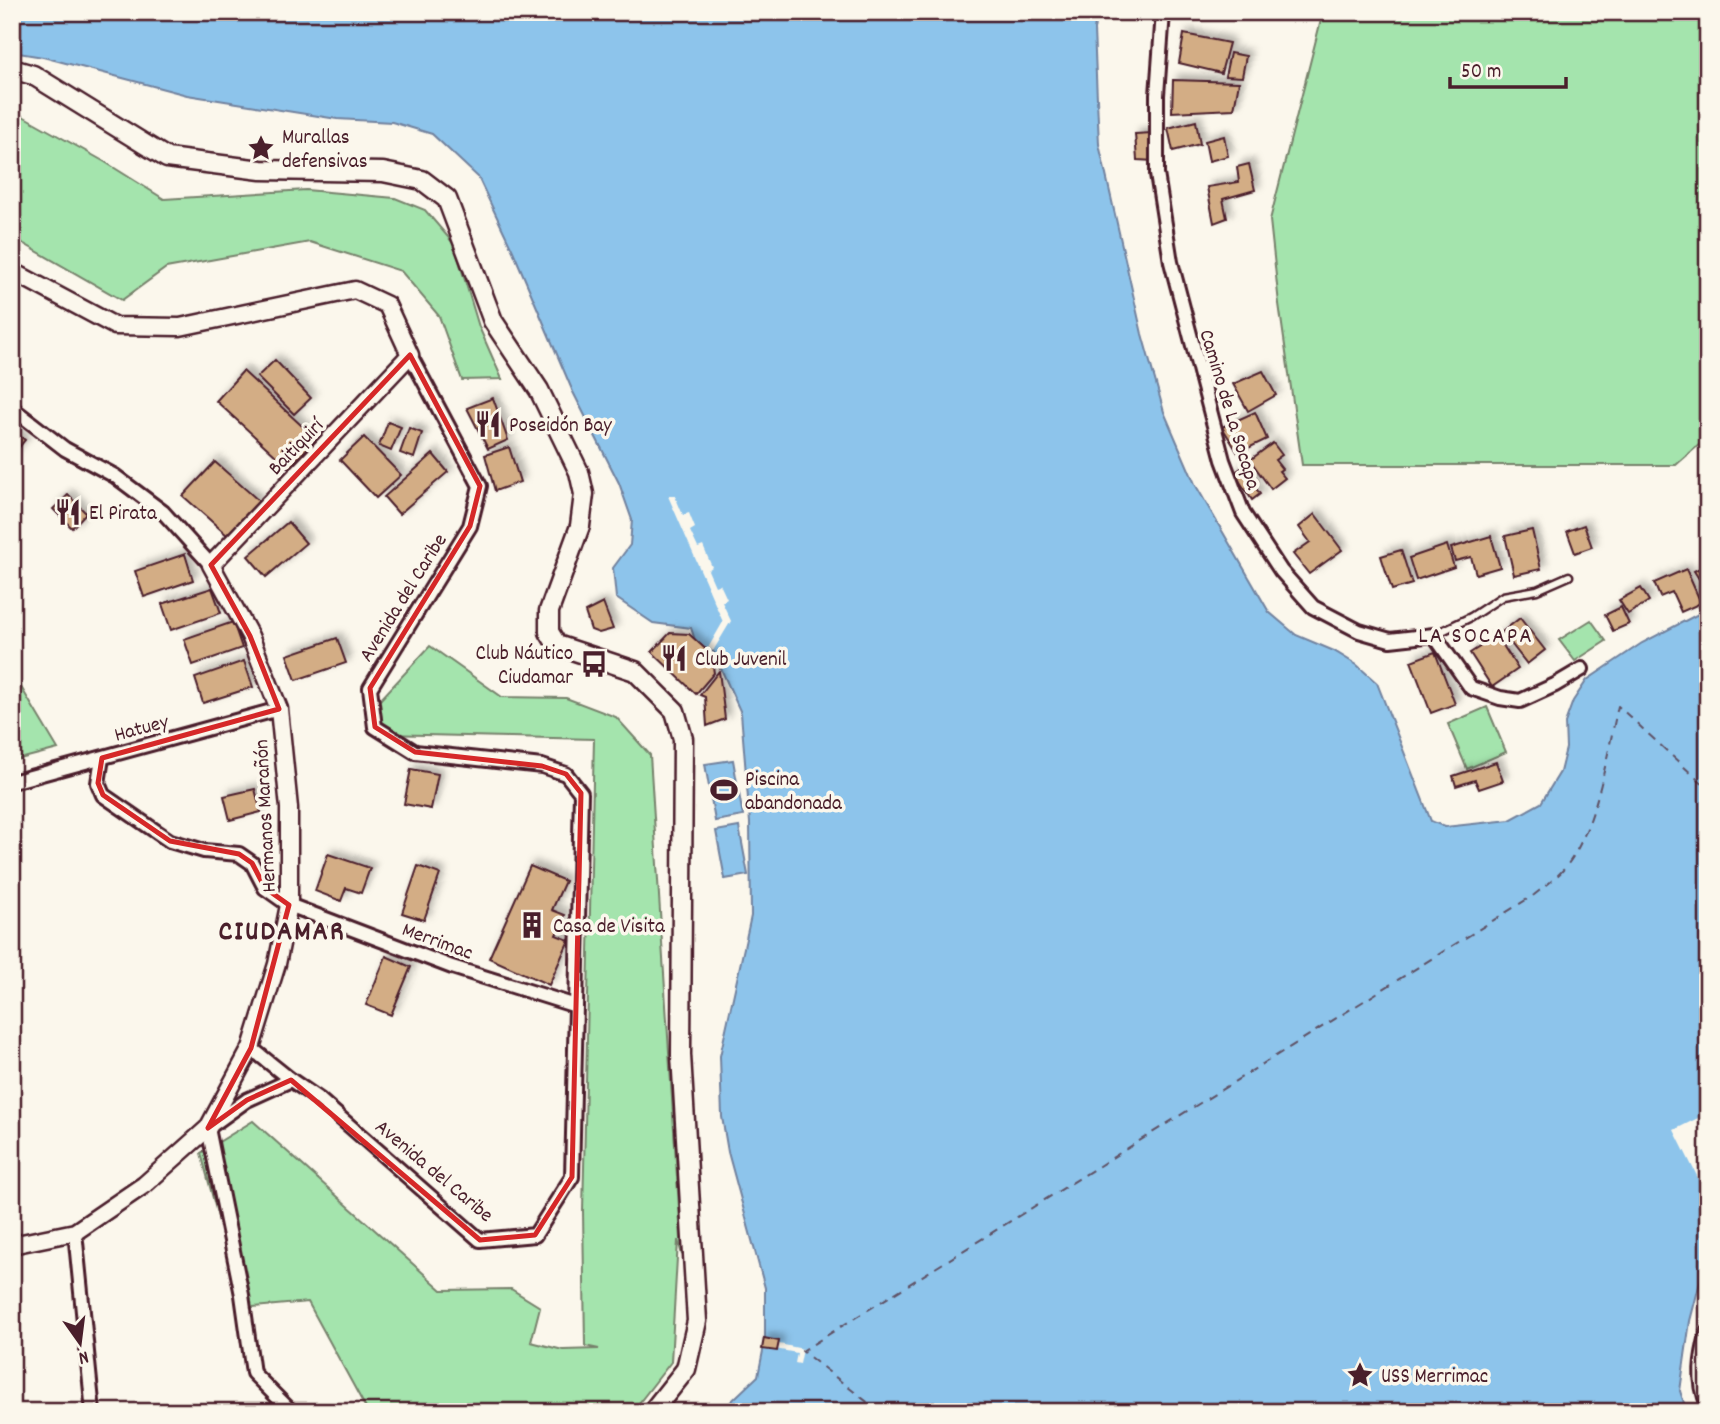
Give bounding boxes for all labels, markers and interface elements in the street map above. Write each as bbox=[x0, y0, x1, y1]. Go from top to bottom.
scale bar bbox=[1450, 46, 1566, 90]
text: 50 m bbox=[1461, 58, 1501, 88]
place label: Murallas defensivas bbox=[282, 124, 368, 178]
place icon: Murallas defensivas bbox=[246, 133, 276, 163]
street label: Camino de La Socapa bbox=[1190, 326, 1267, 495]
restaurant icon: Poseidón Bay bbox=[473, 409, 503, 439]
street label: Baitiquirí bbox=[262, 411, 333, 483]
place label: Poseidón Bay bbox=[509, 412, 612, 442]
restaurant icon: El Pirata bbox=[53, 497, 83, 527]
place label: El Pirata bbox=[89, 500, 158, 530]
street label: Avenida del Caribe bbox=[353, 528, 456, 669]
district label: LA SOCAPA bbox=[1418, 621, 1534, 654]
place label: Club Náutico Ciudamar bbox=[475, 640, 573, 694]
restaurant icon: Club Juvenil bbox=[659, 643, 689, 673]
place label: Club Juvenil bbox=[695, 646, 787, 676]
bus stop icon: Club Náutico Ciudamar bbox=[579, 649, 609, 679]
street label: Hatuey bbox=[111, 708, 173, 752]
street label: Hermanos Marañón bbox=[248, 739, 286, 893]
place label: Piscina abandonada bbox=[745, 766, 843, 820]
sports icon: Piscina abandonada bbox=[709, 775, 739, 805]
building icon: Casa de Visita bbox=[517, 910, 547, 940]
place label: Casa de Visita bbox=[553, 913, 666, 943]
district label: CIUDAMAR bbox=[218, 914, 346, 954]
street label: Merrimac bbox=[397, 916, 477, 970]
street label: Avenida del Caribe bbox=[367, 1114, 499, 1231]
north arrow bbox=[46, 1308, 116, 1378]
text: N bbox=[75, 1342, 91, 1370]
place icon: USS Merrimac bbox=[1345, 1360, 1375, 1390]
place label: USS Merrimac bbox=[1381, 1363, 1488, 1393]

